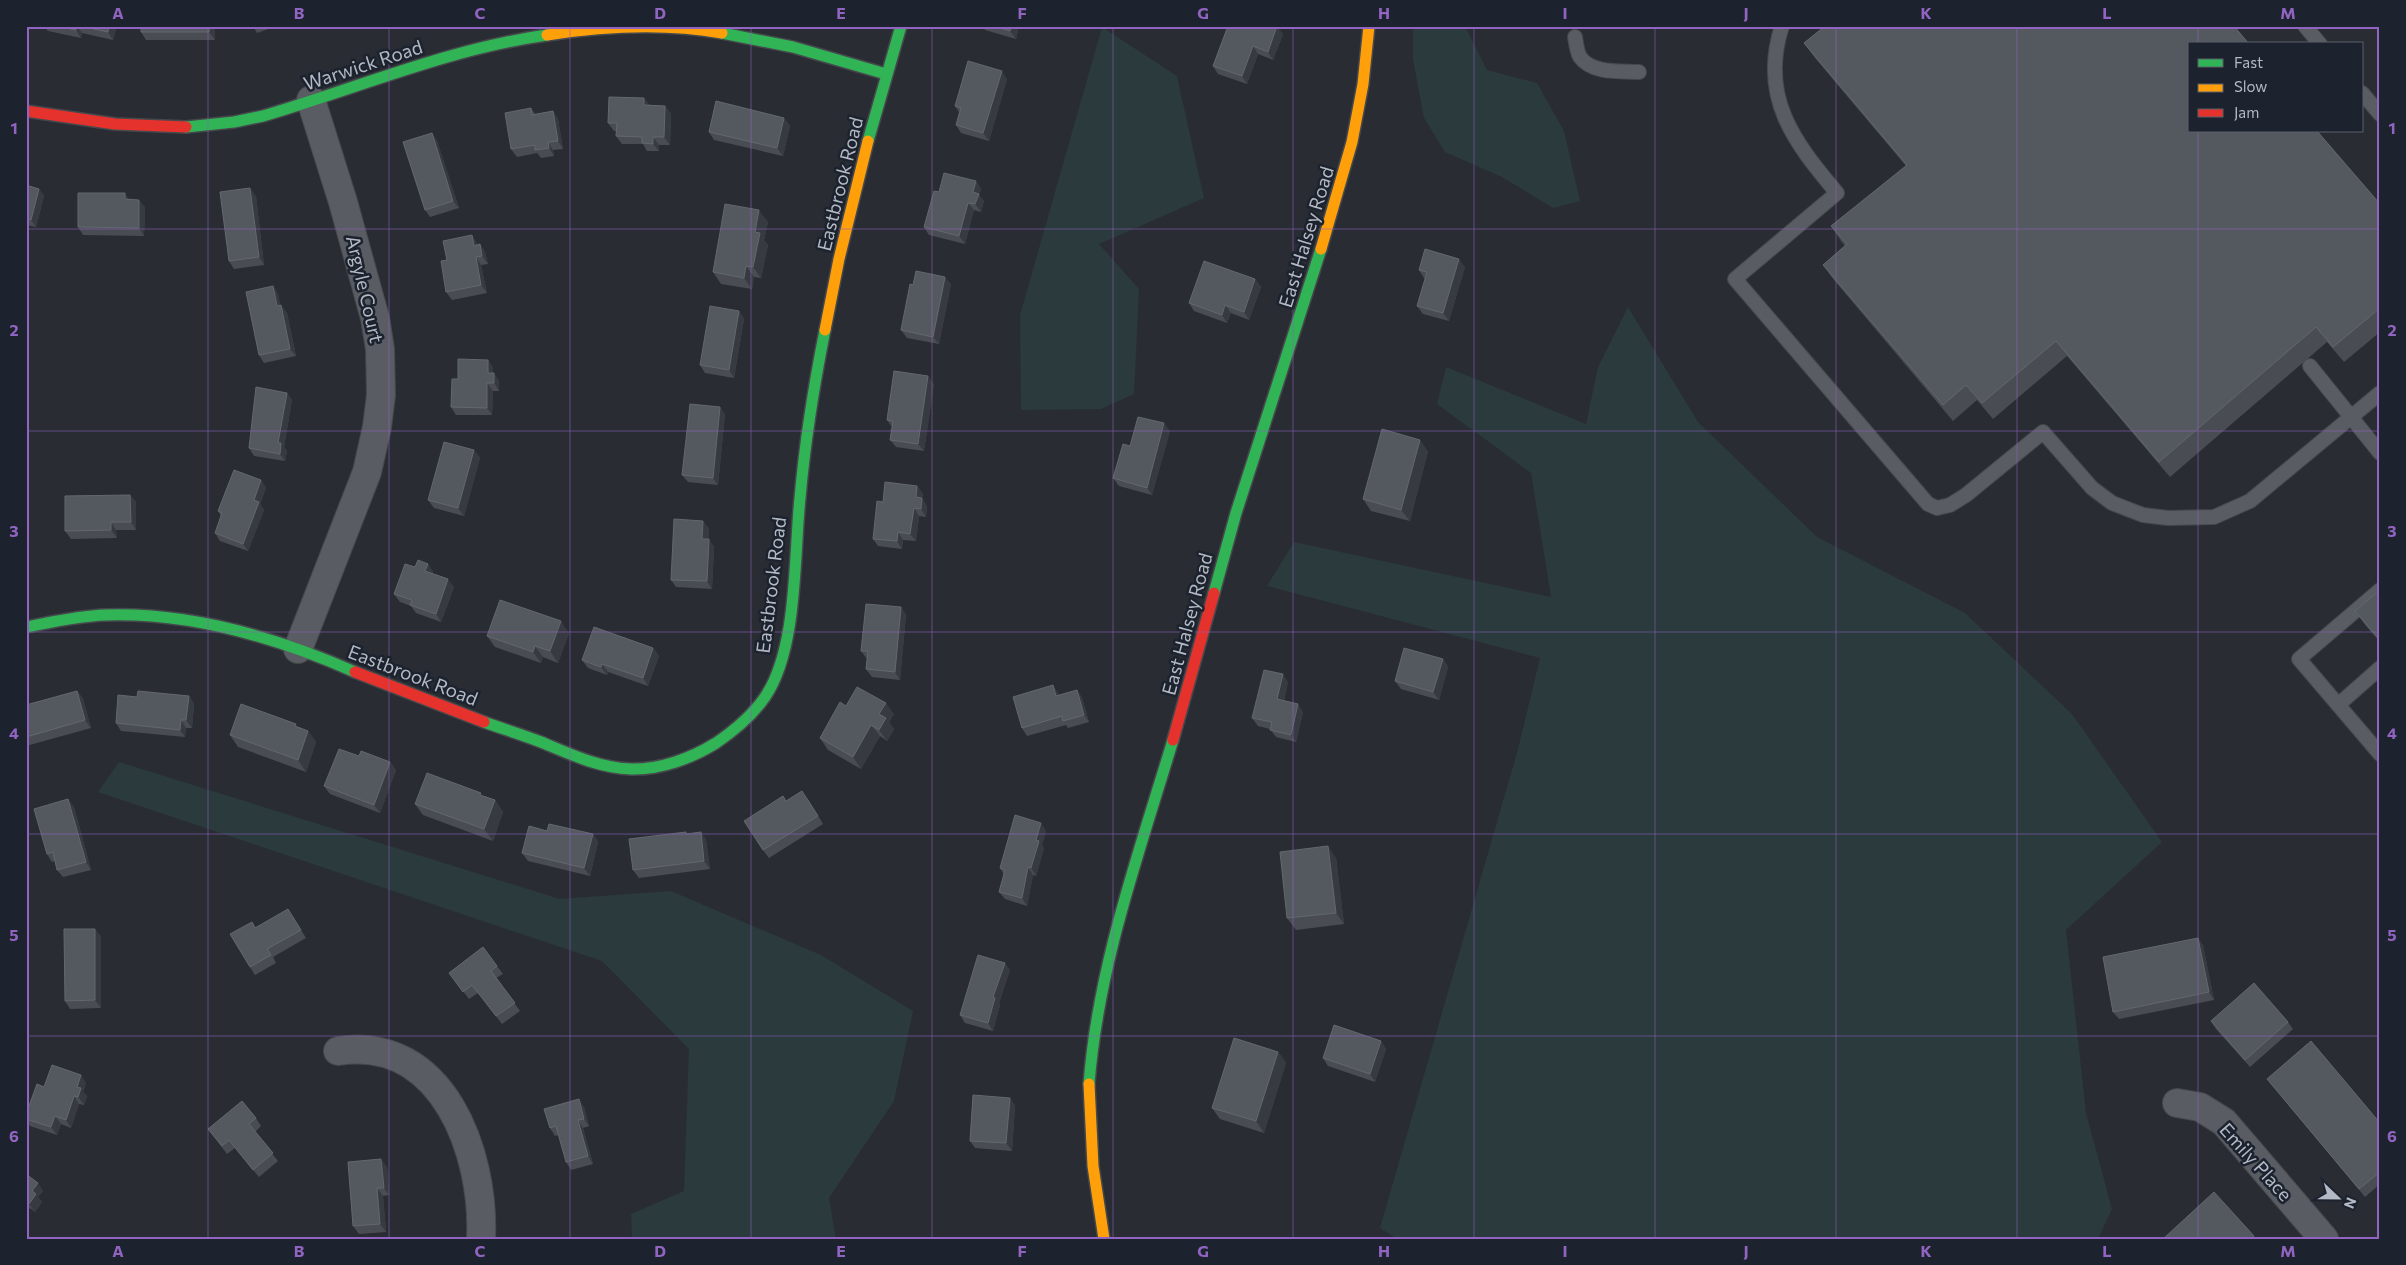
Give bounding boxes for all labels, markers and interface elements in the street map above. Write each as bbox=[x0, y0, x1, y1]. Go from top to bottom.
text: A bbox=[112, 3, 124, 22]
text: B bbox=[294, 3, 305, 22]
text: C bbox=[475, 3, 486, 22]
text: D bbox=[654, 3, 666, 22]
text: E bbox=[836, 3, 846, 22]
text: F bbox=[1017, 3, 1027, 22]
text: G bbox=[1197, 3, 1209, 22]
text: H bbox=[1378, 3, 1390, 22]
text: I bbox=[1562, 3, 1568, 22]
text: J bbox=[1743, 3, 1749, 22]
text: K bbox=[1920, 3, 1932, 22]
text: L bbox=[2102, 3, 2112, 22]
text: M bbox=[2280, 3, 2296, 22]
street label: Warwick Road bbox=[300, 34, 425, 95]
legend bbox=[2188, 42, 2364, 132]
text: Fast bbox=[2234, 53, 2263, 71]
text: Slow bbox=[2234, 77, 2267, 95]
text: Jam bbox=[2234, 103, 2259, 121]
street label: Eastbrook Road bbox=[812, 115, 867, 253]
text: 1 bbox=[10, 118, 18, 137]
text: 1 bbox=[2388, 118, 2396, 137]
street label: East Halsey Road bbox=[1273, 163, 1338, 310]
street label: Argyle Court bbox=[342, 233, 389, 345]
text: 2 bbox=[9, 320, 19, 339]
text: 2 bbox=[2387, 320, 2397, 339]
street label: Eastbrook Road bbox=[751, 515, 790, 654]
text: 3 bbox=[9, 521, 19, 540]
text: 3 bbox=[2387, 521, 2397, 540]
street label: East Halsey Road bbox=[1156, 550, 1217, 698]
street label: Eastbrook Road bbox=[345, 639, 481, 710]
text: 4 bbox=[9, 723, 19, 742]
text: 4 bbox=[2387, 723, 2397, 742]
text: 5 bbox=[9, 925, 19, 944]
text: 5 bbox=[2387, 925, 2397, 944]
street label: Emily Place bbox=[2215, 1118, 2297, 1205]
text: 6 bbox=[9, 1126, 19, 1145]
text: 6 bbox=[2387, 1126, 2397, 1145]
north arrow bbox=[2314, 1172, 2364, 1222]
text: N bbox=[2341, 1195, 2360, 1211]
text: A bbox=[112, 1241, 124, 1260]
text: B bbox=[294, 1241, 305, 1260]
text: C bbox=[475, 1241, 486, 1260]
text: D bbox=[654, 1241, 666, 1260]
text: E bbox=[836, 1241, 846, 1260]
text: F bbox=[1017, 1241, 1027, 1260]
text: G bbox=[1197, 1241, 1209, 1260]
text: H bbox=[1378, 1241, 1390, 1260]
text: I bbox=[1562, 1241, 1568, 1260]
text: J bbox=[1743, 1241, 1749, 1260]
text: K bbox=[1920, 1241, 1932, 1260]
text: L bbox=[2102, 1241, 2112, 1260]
text: M bbox=[2280, 1241, 2296, 1260]

